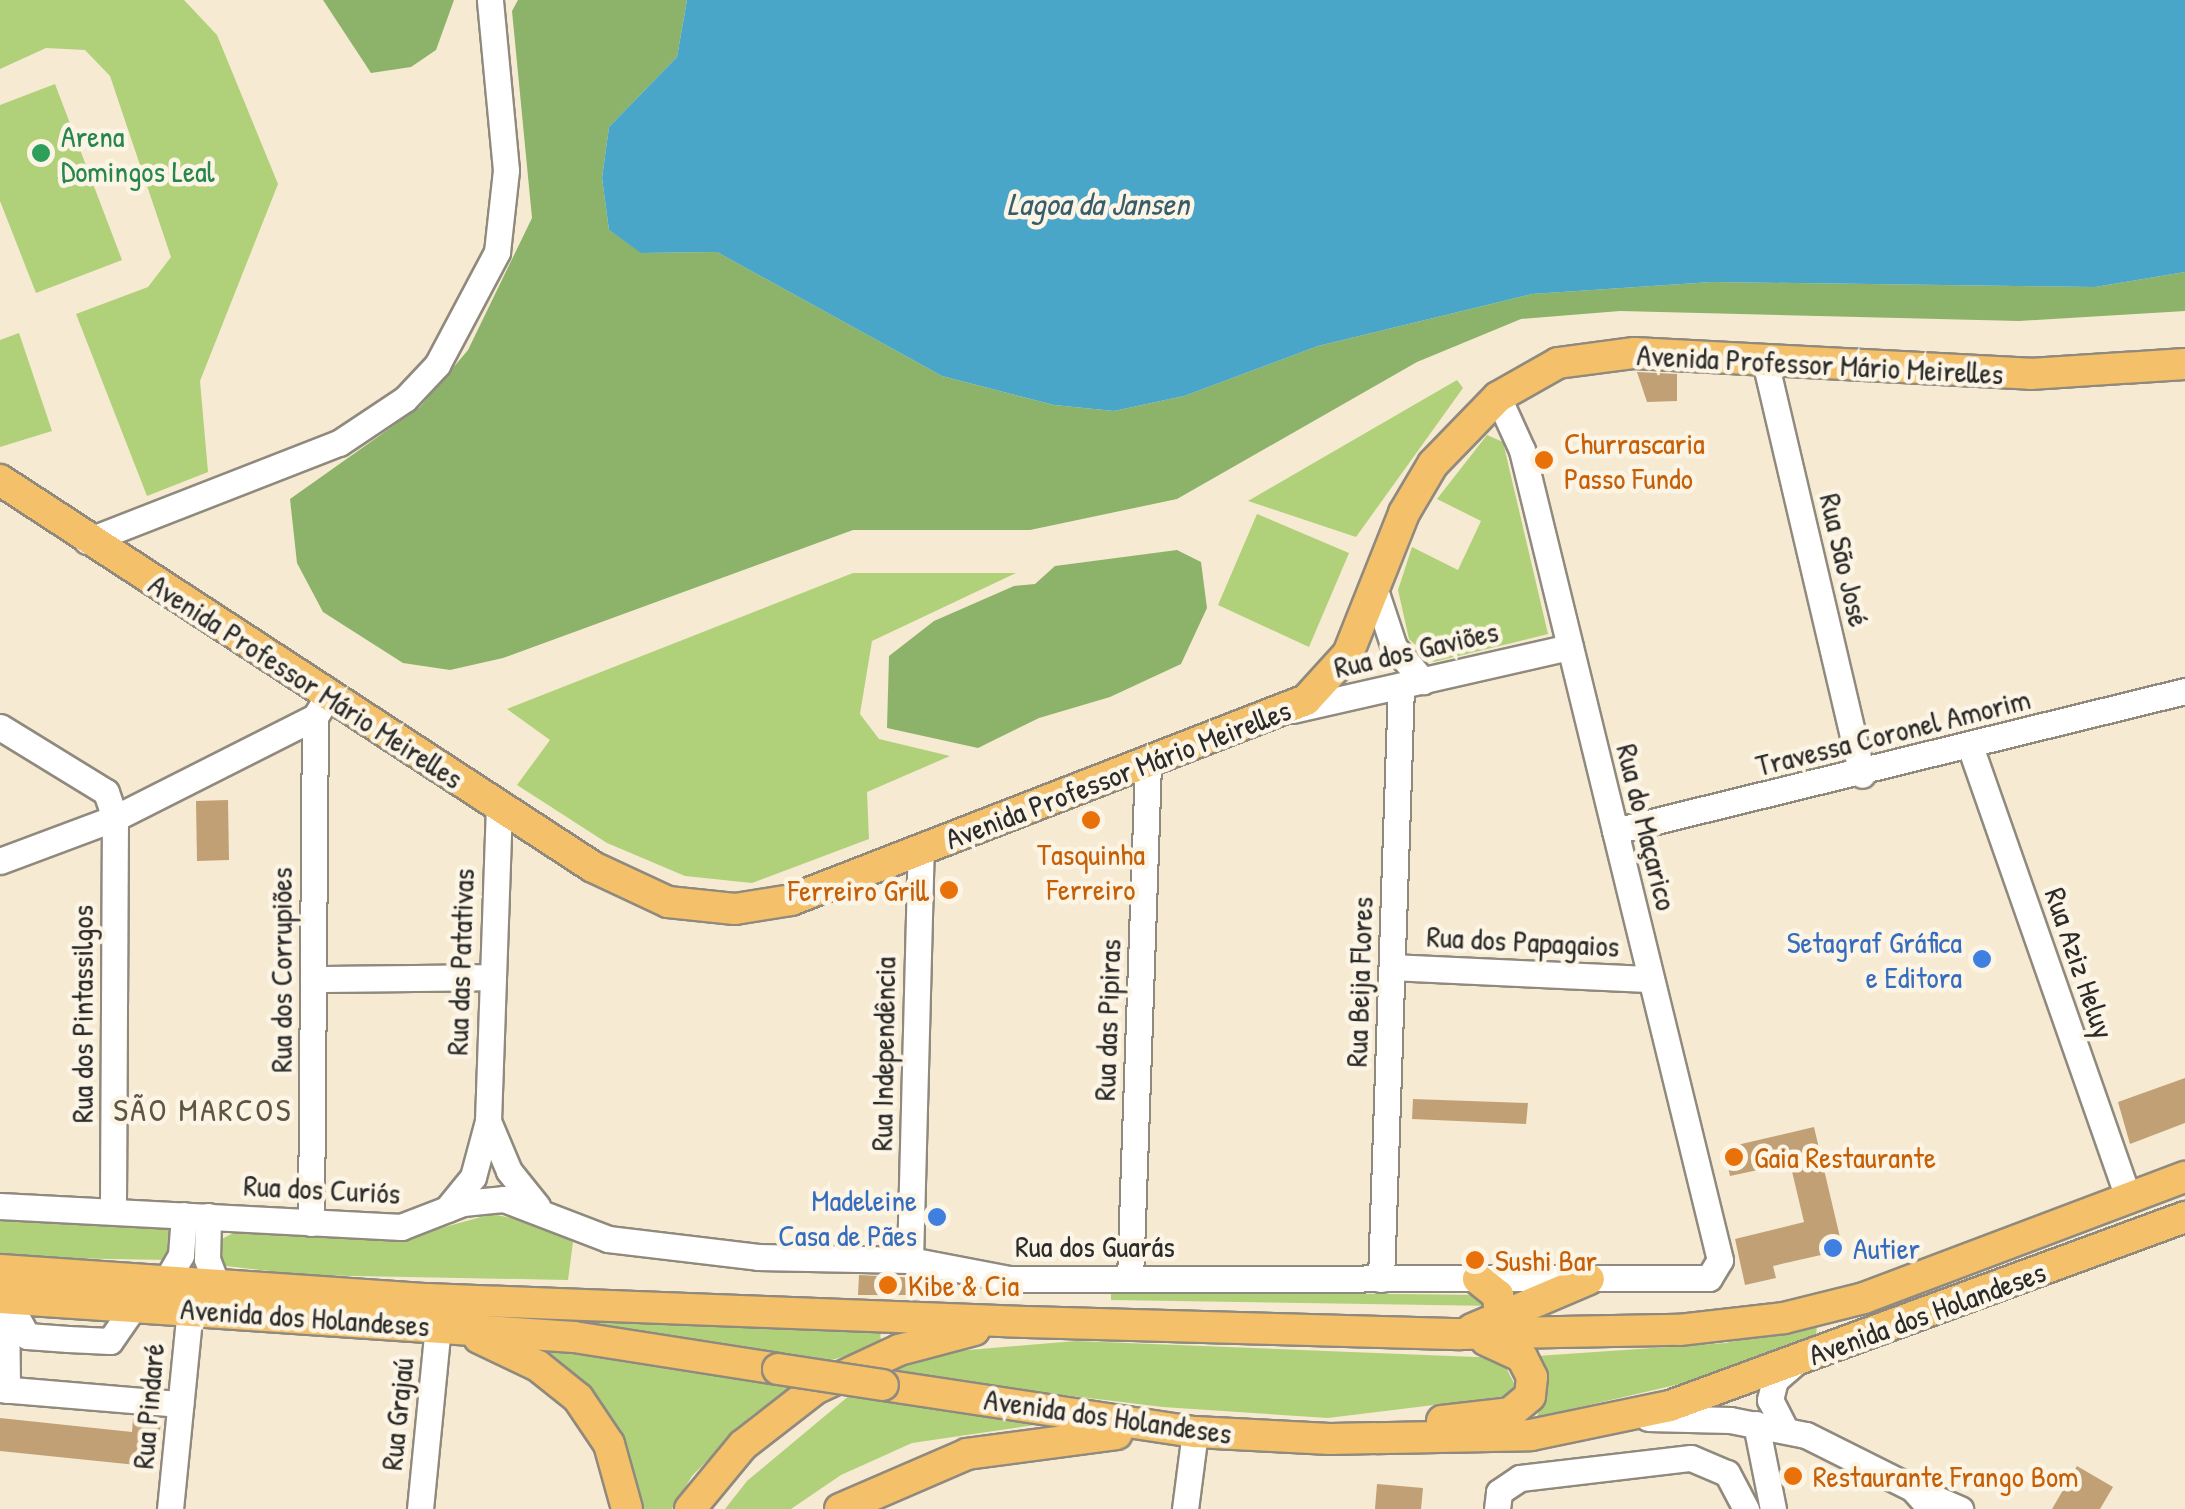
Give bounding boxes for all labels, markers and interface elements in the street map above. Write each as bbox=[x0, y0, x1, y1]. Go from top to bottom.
place label: Arena Domingos Leal bbox=[61, 118, 215, 188]
marker: Arena Domingos Leal bbox=[30, 142, 52, 164]
water label: Lagoa da Jansen bbox=[1007, 185, 1189, 223]
street label: Avenida Professor Mário Meirelles bbox=[1636, 336, 2004, 392]
place label: Churrascaria Passo Fundo bbox=[1564, 425, 1705, 496]
marker: Churrascaria Passo Fundo bbox=[1533, 449, 1555, 471]
street label: Rua São José bbox=[1812, 490, 1878, 630]
street label: Avenida Professor Mário Meirelles bbox=[142, 566, 470, 796]
street label: Rua dos Gaviões bbox=[1331, 613, 1501, 685]
street label: Travessa Coronel Amorim bbox=[1752, 680, 2034, 784]
street label: Avenida Professor Mário Meirelles bbox=[940, 691, 1296, 857]
street label: Rua do Maçarico bbox=[1609, 740, 1685, 914]
marker: Tasquinha Ferreiro bbox=[1080, 809, 1102, 831]
place label: Tasquinha Ferreiro bbox=[1037, 836, 1145, 906]
street label: Rua dos Corrupiões bbox=[263, 867, 299, 1073]
street label: Rua das Patativas bbox=[439, 868, 481, 1056]
place label: Ferreiro Grill bbox=[788, 872, 929, 908]
marker: Ferreiro Grill bbox=[938, 879, 960, 901]
street label: Rua Aziz Heluy bbox=[2037, 883, 2123, 1043]
street label: Rua Beija Flores bbox=[1338, 896, 1380, 1068]
street label: Rua dos Pintassilgos bbox=[64, 905, 100, 1123]
street label: Rua dos Papagaios bbox=[1426, 918, 1620, 964]
place label: Setagraf Gráfica e Editora bbox=[1787, 924, 1962, 994]
street label: Rua das Pipiras bbox=[1086, 939, 1128, 1101]
marker: Setagraf Gráfica e Editora bbox=[1971, 948, 1993, 970]
street label: Rua Independência bbox=[863, 957, 903, 1151]
district label: SÃO MARCOS bbox=[113, 1091, 293, 1129]
place label: Gaia Restaurante bbox=[1754, 1139, 1936, 1175]
marker: Gaia Restaurante bbox=[1723, 1146, 1745, 1168]
street label: Rua dos Curiós bbox=[243, 1167, 401, 1211]
place label: Madeleine Casa de Pães bbox=[778, 1182, 917, 1252]
marker: Madeleine Casa de Pães bbox=[926, 1206, 948, 1228]
street label: Rua dos Guarás bbox=[1015, 1228, 1175, 1264]
place label: Autier bbox=[1853, 1230, 1920, 1266]
marker: Autier bbox=[1822, 1237, 1844, 1259]
place label: Sushi Bar bbox=[1495, 1242, 1597, 1278]
marker: Sushi Bar bbox=[1464, 1249, 1486, 1271]
street label: Avenida dos Holandeses bbox=[1804, 1253, 2050, 1373]
place label: Kibe & Cia bbox=[908, 1267, 1019, 1303]
marker: Kibe & Cia bbox=[877, 1274, 899, 1296]
street label: Avenida dos Holandeses bbox=[179, 1290, 431, 1344]
street label: Rua Pindaré bbox=[125, 1342, 171, 1470]
street label: Rua Grajaú bbox=[373, 1356, 421, 1472]
street label: Avenida dos Holandeses bbox=[982, 1381, 1234, 1451]
place label: Restaurante Frango Bom bbox=[1813, 1458, 2078, 1494]
marker: Restaurante Frango Bom bbox=[1782, 1465, 1804, 1487]

